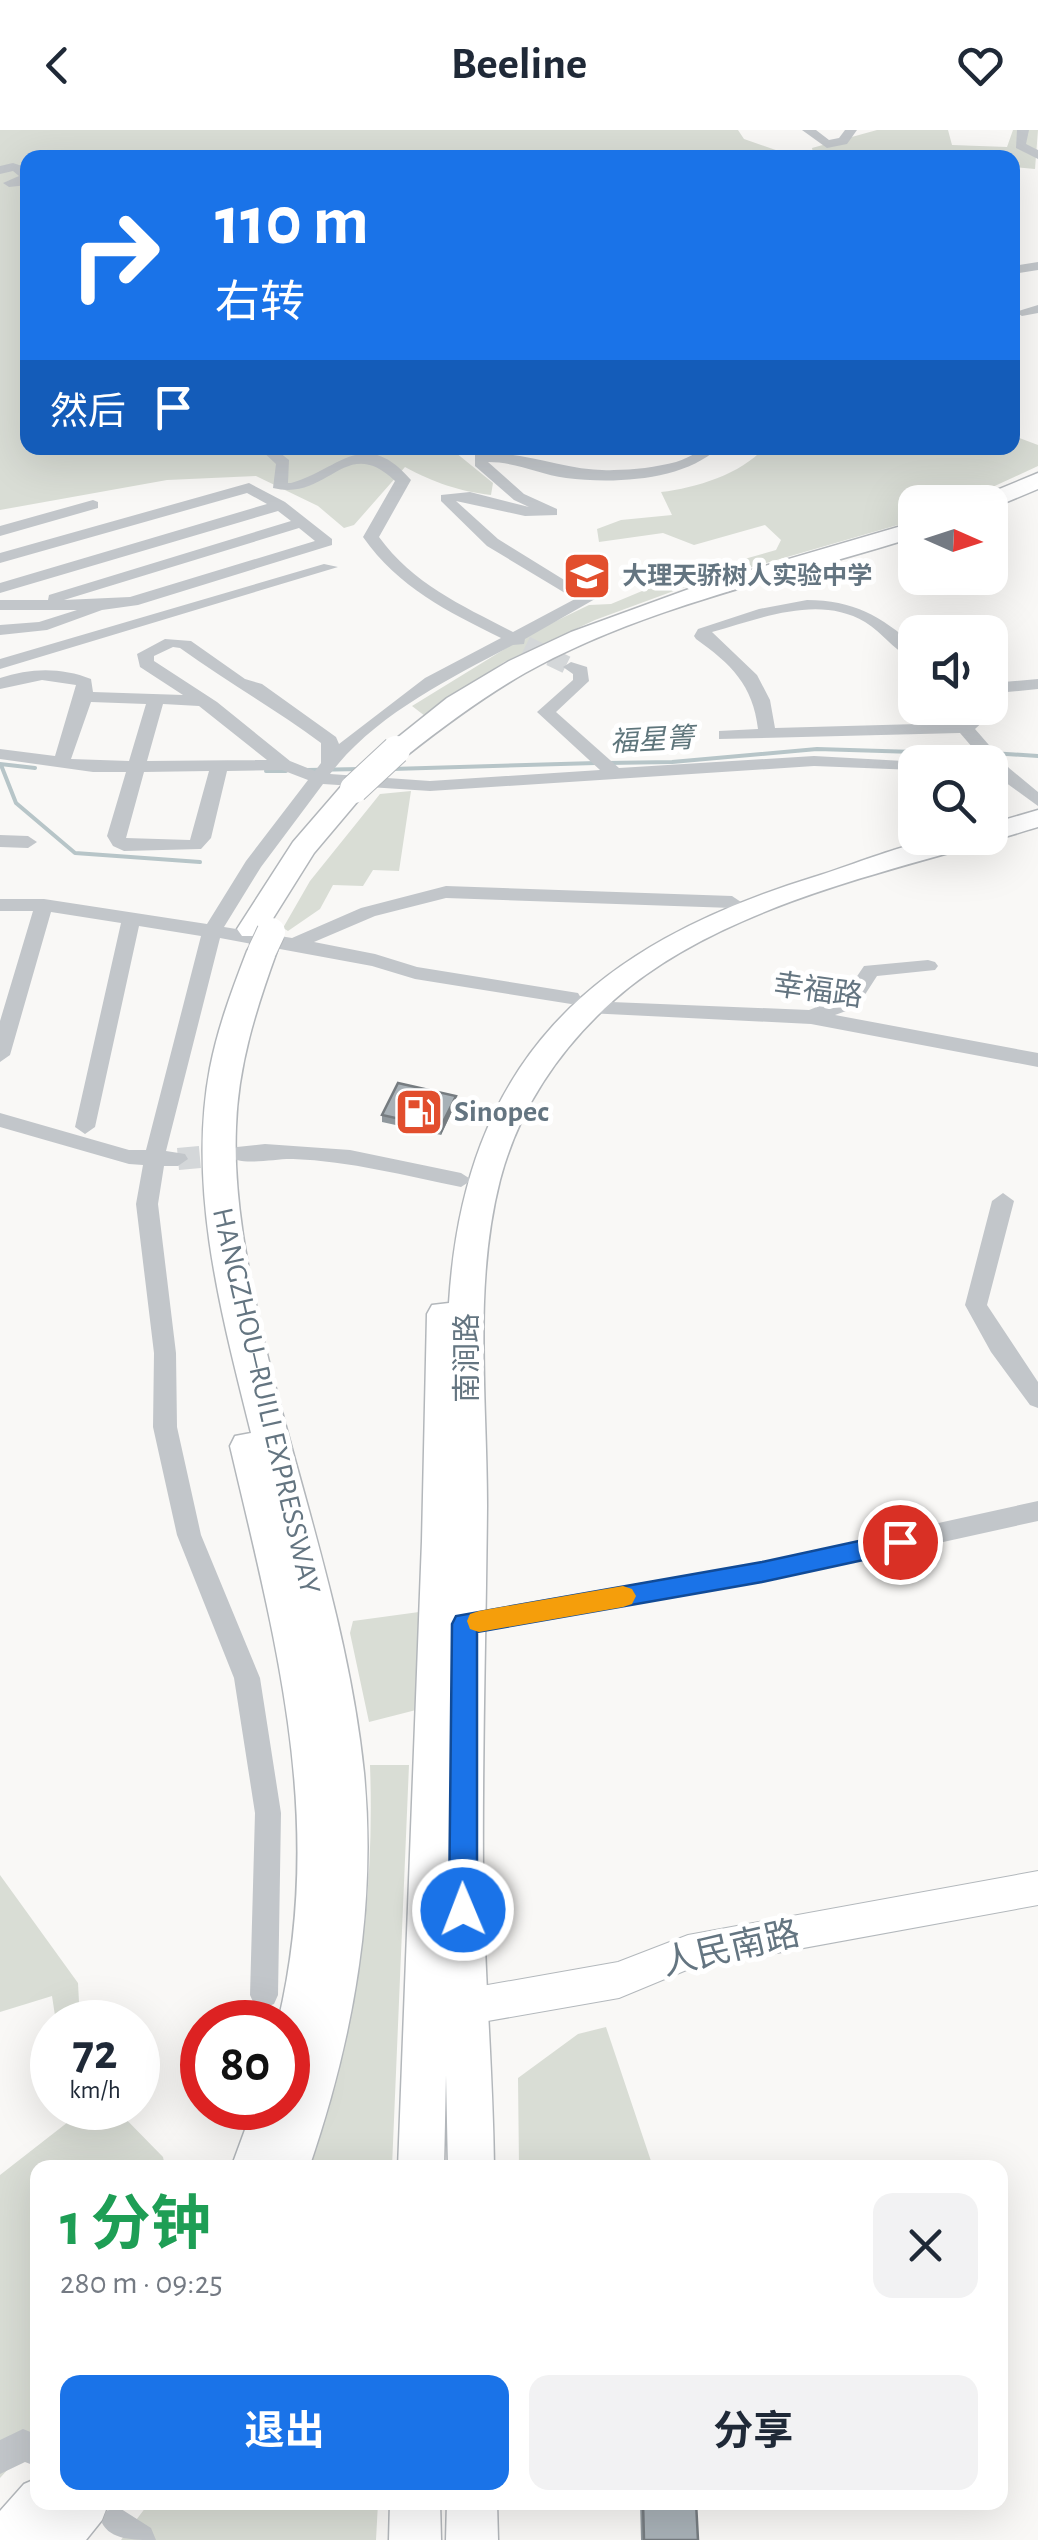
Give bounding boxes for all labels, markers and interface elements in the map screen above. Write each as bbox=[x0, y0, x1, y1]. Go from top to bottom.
icon: back bbox=[30, 38, 85, 93]
icon: heart bbox=[953, 38, 1008, 93]
text: Beeline bbox=[451, 42, 587, 87]
text: 110 m bbox=[215, 187, 369, 257]
icon: right bbox=[50, 190, 180, 320]
text: 右转 bbox=[215, 281, 305, 326]
icon: arrive bbox=[146, 380, 201, 435]
text: 然后 bbox=[50, 394, 126, 432]
north arrow bbox=[898, 485, 1008, 595]
map controls bbox=[898, 485, 1008, 855]
school or university icon: 大理天骄树人实验中学 bbox=[561, 550, 613, 602]
place label: 大理天骄树人实验中学 bbox=[622, 562, 872, 589]
button: sound bbox=[898, 615, 1008, 725]
water label: 福星箐 bbox=[609, 723, 699, 757]
button: search bbox=[898, 745, 1008, 855]
street label: 幸福路 bbox=[771, 968, 865, 1012]
fuel station icon: Sinopec bbox=[393, 1086, 445, 1138]
place label: Sinopec bbox=[454, 1097, 549, 1127]
street label: HANGZHOU–RUILI EXPRESSWAY bbox=[207, 1205, 325, 1597]
street label: 南涧路 bbox=[451, 1313, 483, 1403]
pin bbox=[858, 1500, 943, 1585]
icon: arrive bbox=[873, 1515, 928, 1570]
position arrow bbox=[411, 1858, 515, 1962]
street label: 人民南路 bbox=[658, 1914, 803, 1982]
speed limit sign: 80 bbox=[180, 2000, 310, 2130]
text: 72 bbox=[72, 2028, 118, 2078]
text: km/h bbox=[69, 2078, 121, 2103]
button: close bbox=[873, 2193, 978, 2298]
text: 1 分钟 bbox=[60, 2196, 211, 2256]
text: 280 m · 09:25 bbox=[60, 2267, 223, 2299]
button: 退出 bbox=[60, 2375, 509, 2490]
button: 分享 bbox=[529, 2375, 978, 2490]

